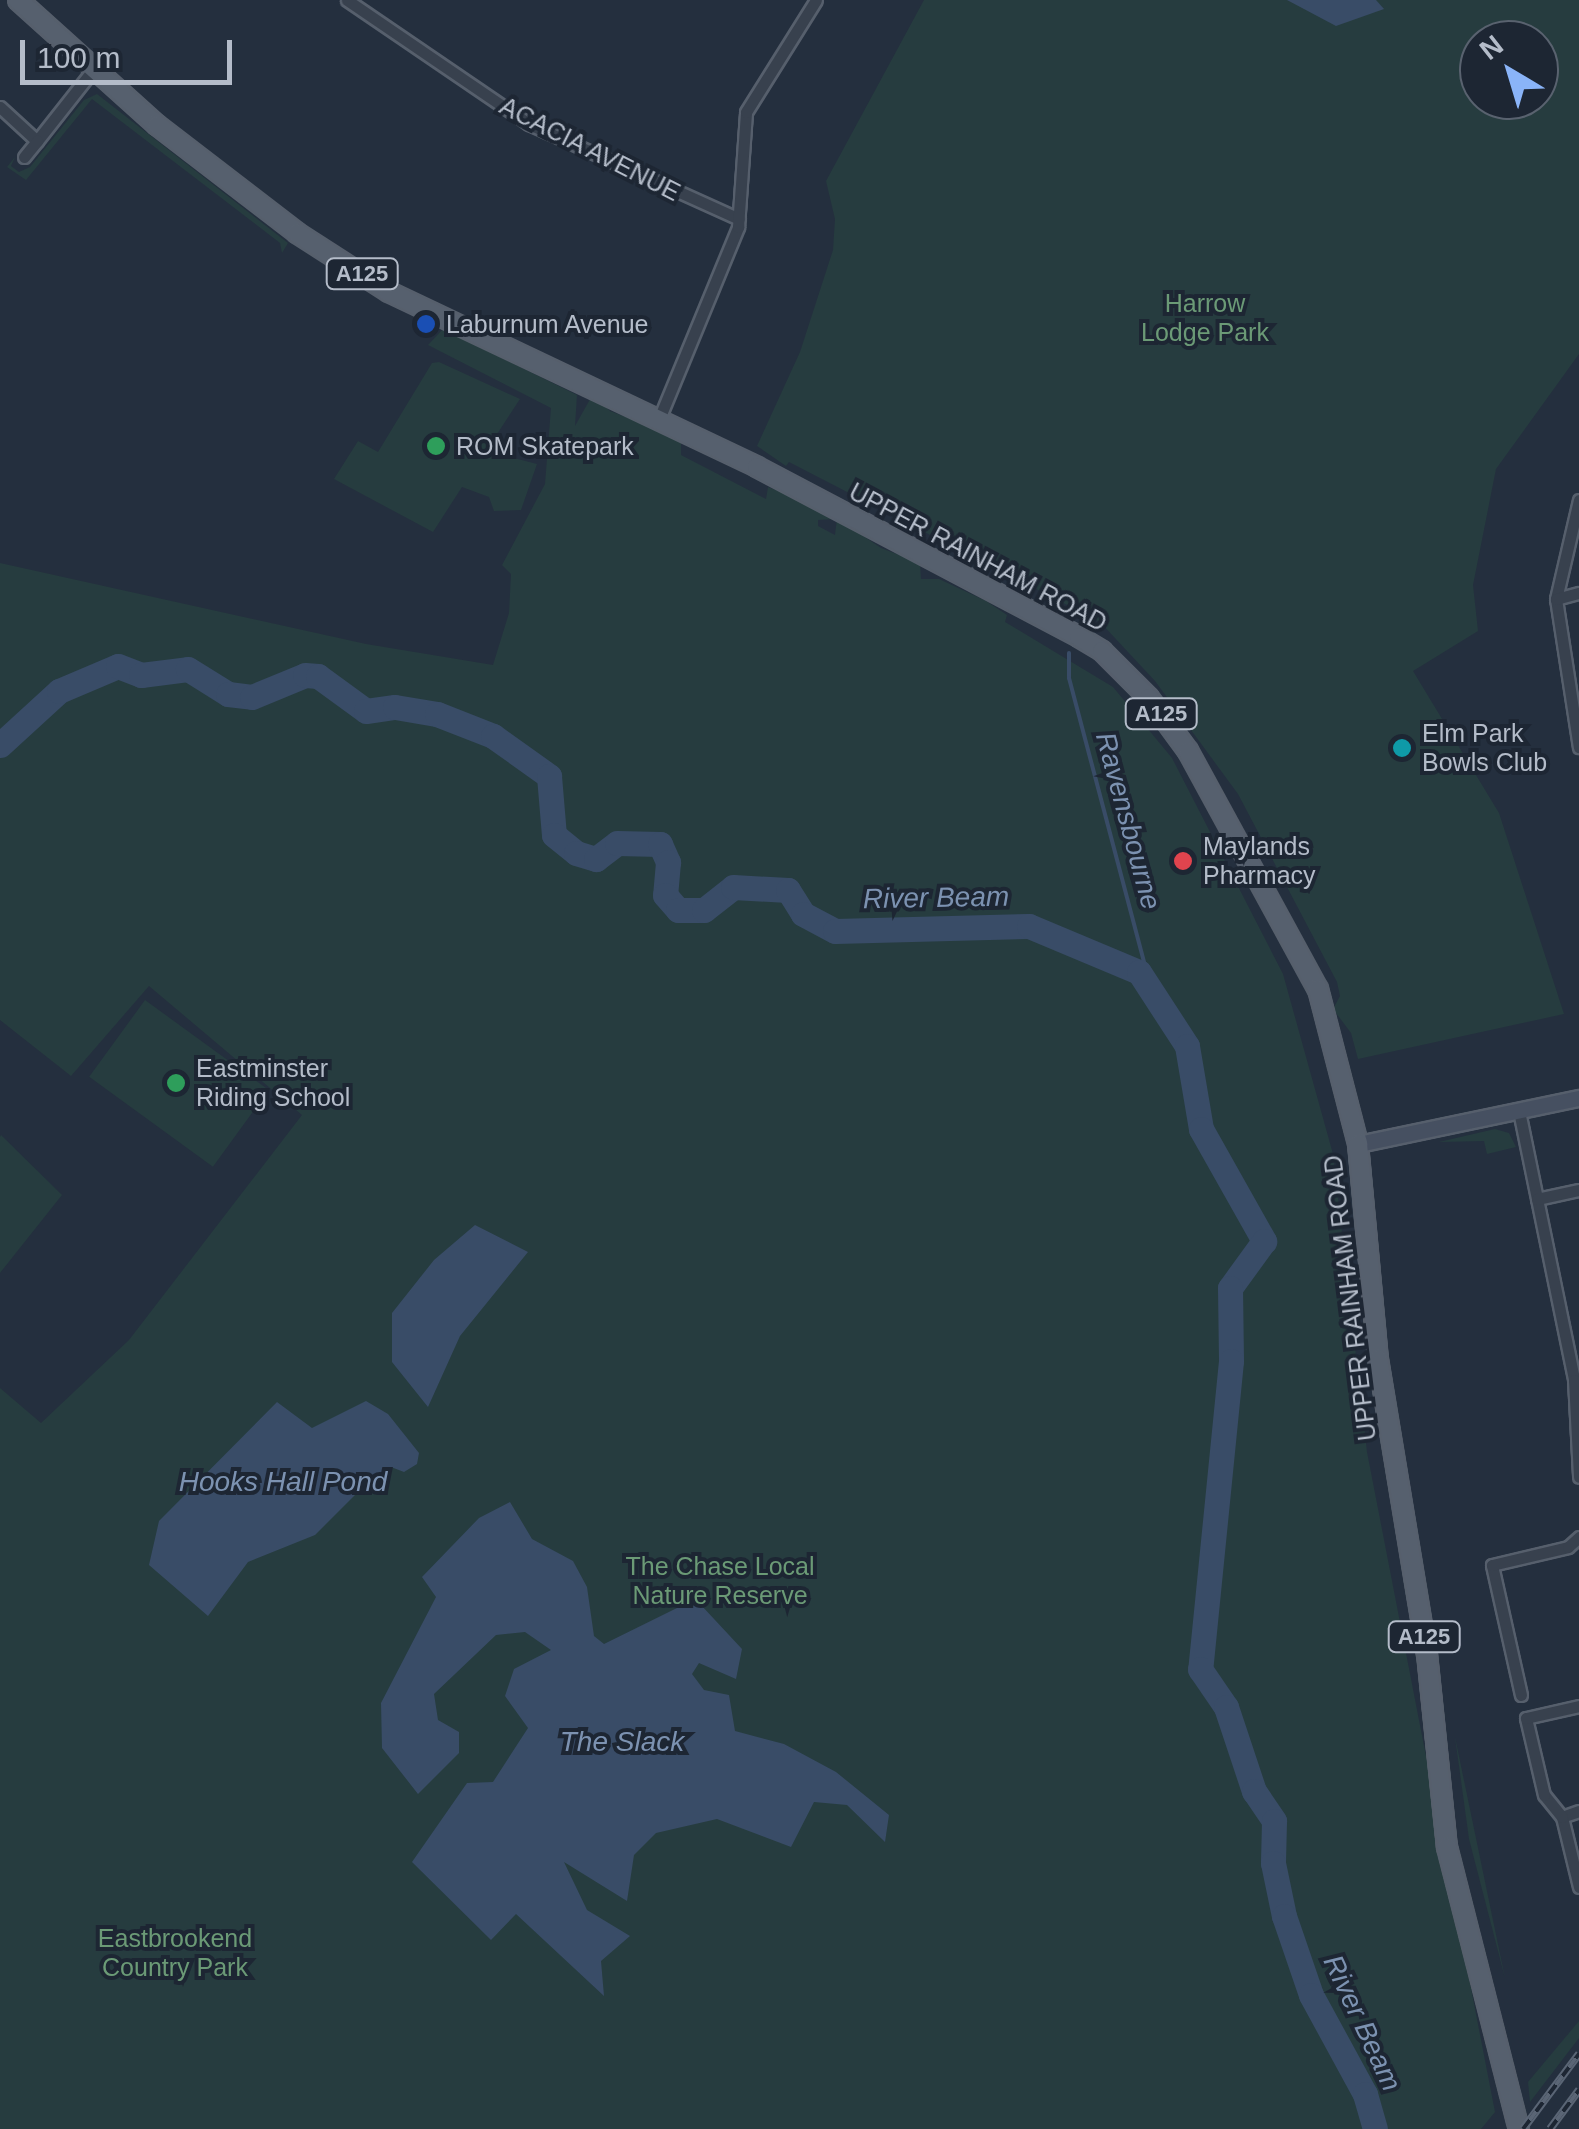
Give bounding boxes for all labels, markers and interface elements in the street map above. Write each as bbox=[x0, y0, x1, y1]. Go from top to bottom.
scale bar bbox=[25, 20, 238, 82]
north arrow bbox=[1459, 20, 1559, 120]
text: N bbox=[1474, 29, 1509, 66]
text: 100 m bbox=[37, 41, 120, 74]
street label: ACACIA AVENUE bbox=[494, 90, 686, 208]
road number: A125 bbox=[324, 257, 400, 291]
park label: Harrow Lodge Park bbox=[1141, 289, 1269, 348]
place label: Laburnum Avenue bbox=[446, 309, 650, 339]
marker: Laburnum Avenue bbox=[415, 313, 437, 335]
place label: ROM Skatepark bbox=[456, 431, 634, 461]
marker: ROM Skatepark bbox=[425, 435, 447, 457]
street label: UPPER RAINHAM ROAD bbox=[844, 476, 1112, 638]
road number: A125 bbox=[1124, 697, 1198, 731]
place label: Elm Park Bowls Club bbox=[1422, 719, 1547, 778]
water label: Ravensbourne bbox=[1088, 729, 1168, 913]
marker: Elm Park Bowls Club bbox=[1391, 737, 1413, 759]
place label: Maylands Pharmacy bbox=[1203, 832, 1316, 891]
marker: Maylands Pharmacy bbox=[1172, 850, 1194, 872]
water label: River Beam bbox=[863, 880, 1009, 916]
place label: Eastminster Riding School bbox=[196, 1054, 350, 1113]
marker: Eastminster Riding School bbox=[165, 1072, 187, 1094]
street label: UPPER RAINHAM ROAD bbox=[1318, 1153, 1382, 1443]
water label: Hooks Hall Pond bbox=[179, 1465, 387, 1499]
park label: The Chase Local Nature Reserve bbox=[625, 1552, 815, 1611]
road number: A125 bbox=[1386, 1620, 1462, 1654]
water label: The Slack bbox=[560, 1725, 684, 1759]
park label: Eastbrookend Country Park bbox=[98, 1924, 252, 1983]
water label: River Beam bbox=[1316, 1950, 1408, 2096]

